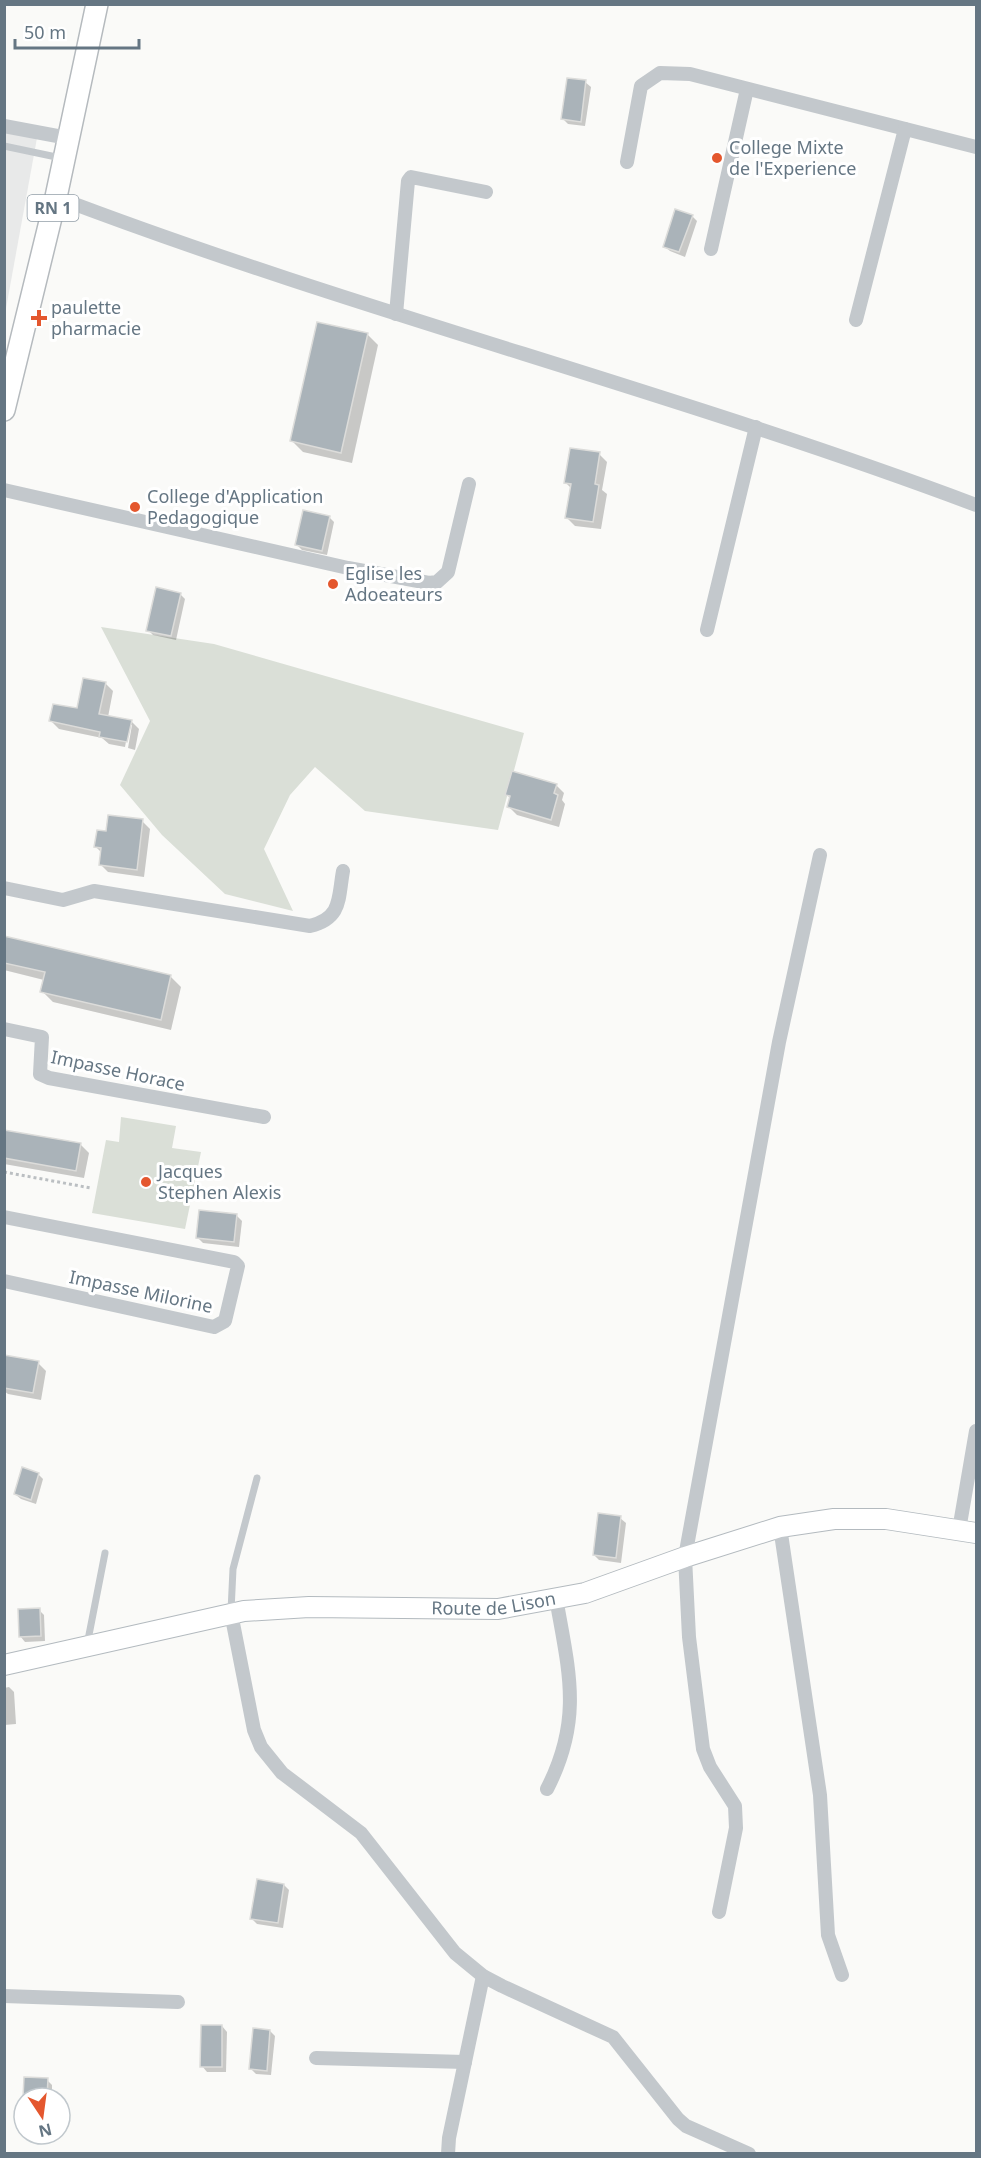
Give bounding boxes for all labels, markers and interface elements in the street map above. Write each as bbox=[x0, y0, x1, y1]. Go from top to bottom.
scale bar bbox=[15, 12, 140, 50]
text: 50 m bbox=[24, 20, 66, 44]
place label: College Mixte de l'Experience bbox=[729, 135, 857, 180]
marker: College Mixte de l'Experience bbox=[710, 151, 724, 165]
road number: RN 1 bbox=[28, 195, 78, 221]
place label: paulette pharmacie bbox=[51, 295, 141, 340]
marker: paulette pharmacie bbox=[32, 311, 46, 325]
place label: College d'Application Pedagogique bbox=[147, 484, 323, 529]
marker: College d'Application Pedagogique bbox=[128, 500, 142, 514]
place label: Eglise les Adoeateurs bbox=[345, 561, 443, 606]
marker: Eglise les Adoeateurs bbox=[326, 577, 340, 591]
street label: Impasse Horace bbox=[49, 1044, 187, 1096]
place label: Jacques Stephen Alexis bbox=[156, 1159, 281, 1204]
marker: Jacques Stephen Alexis bbox=[139, 1175, 153, 1189]
street label: Impasse Milorine bbox=[67, 1264, 215, 1318]
street label: Route de Lison bbox=[431, 1586, 558, 1620]
north arrow bbox=[12, 2086, 72, 2146]
text: N bbox=[37, 2118, 54, 2143]

